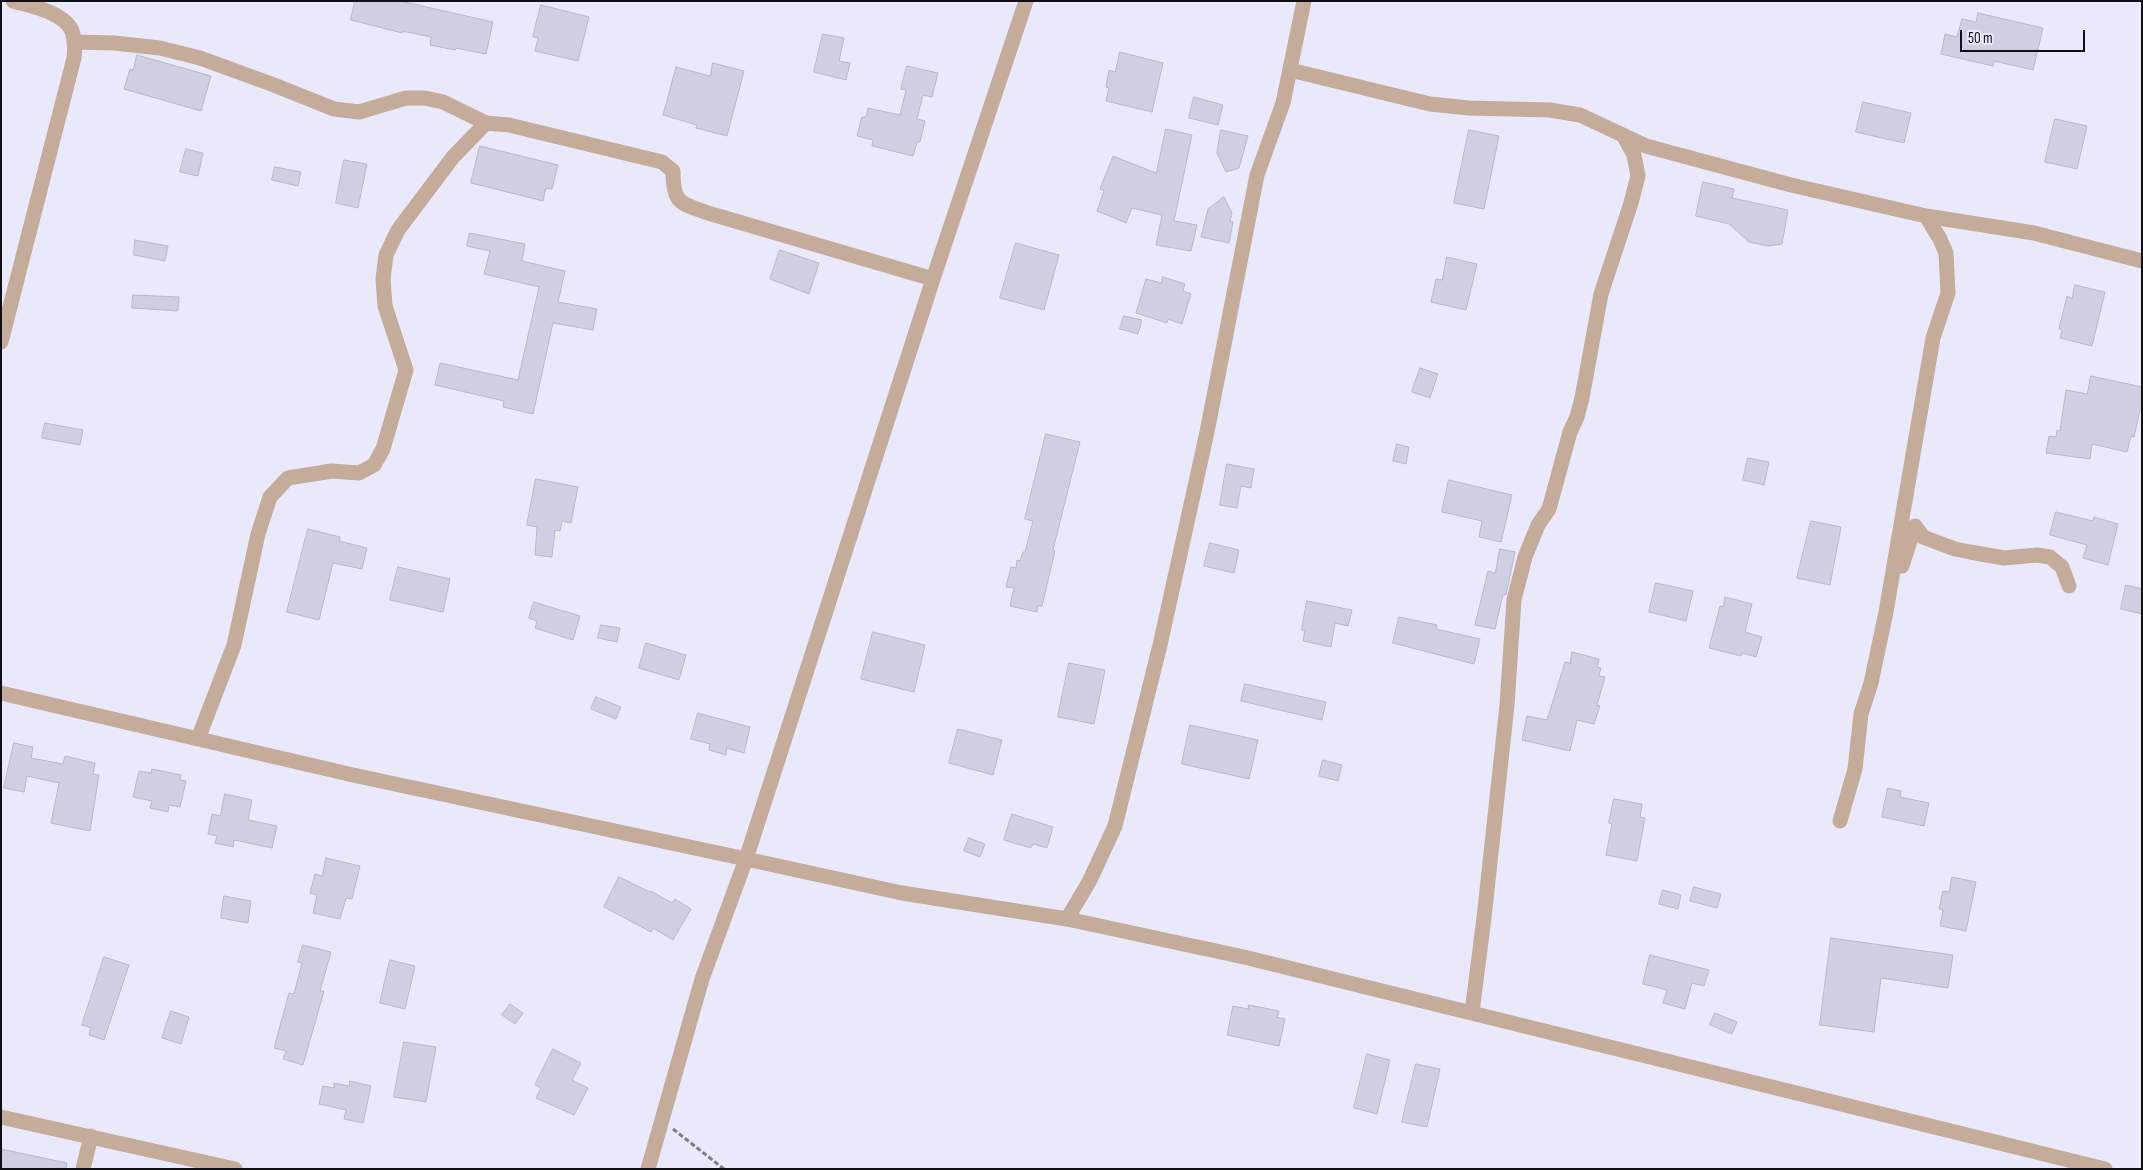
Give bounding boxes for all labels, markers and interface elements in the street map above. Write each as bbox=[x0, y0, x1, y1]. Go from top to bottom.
scale bar bbox=[1963, 20, 2088, 52]
text: 50 m bbox=[1968, 29, 1993, 48]

